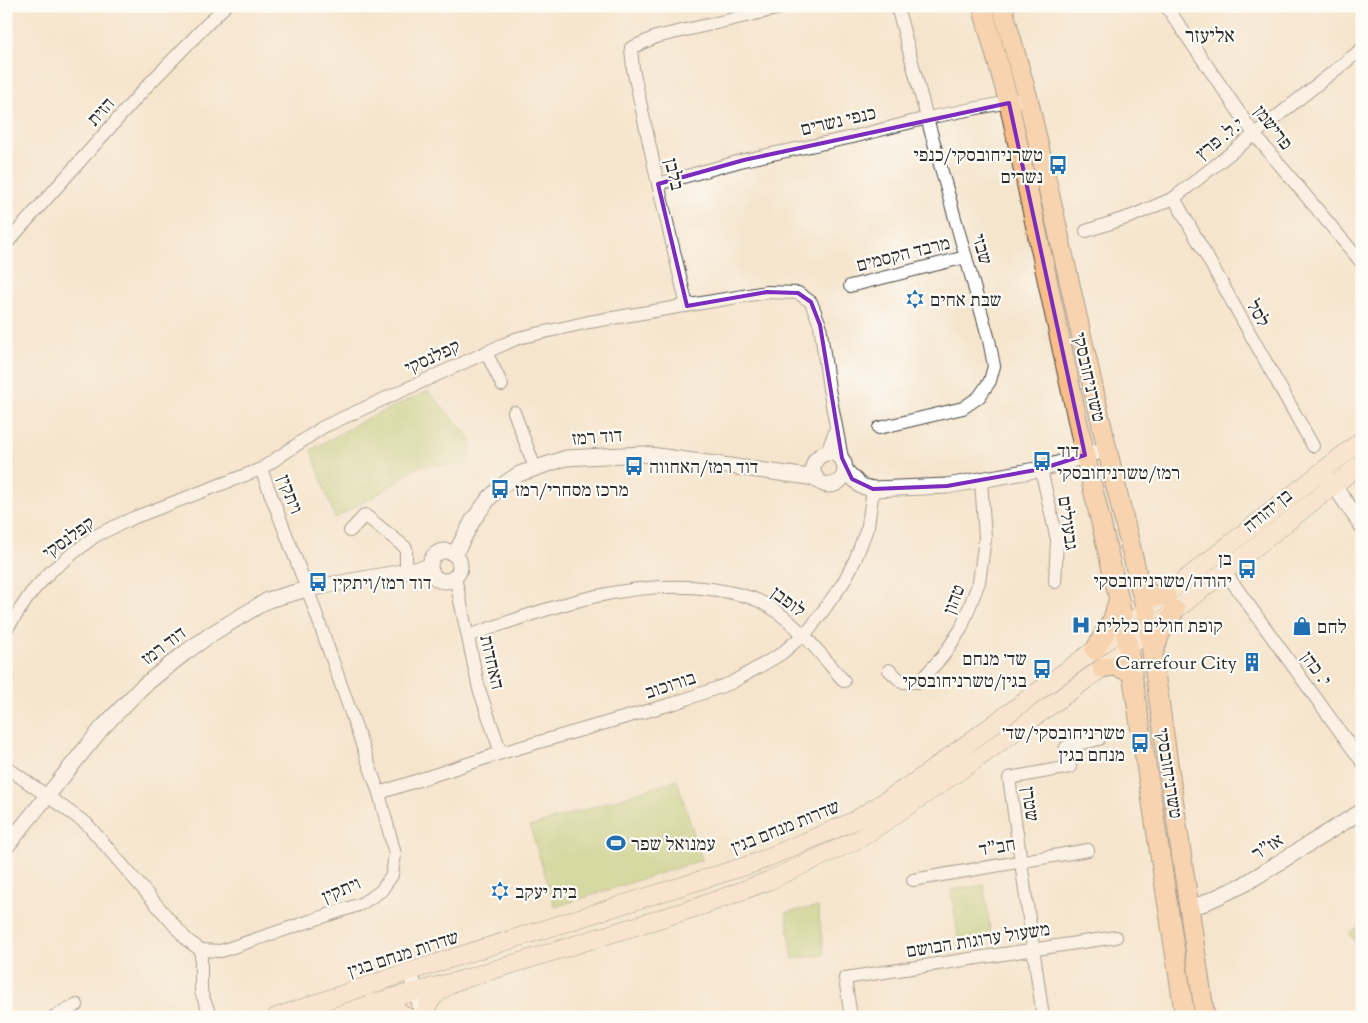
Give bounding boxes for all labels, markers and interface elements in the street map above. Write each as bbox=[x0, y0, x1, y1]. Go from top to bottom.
district label: אליעזר bbox=[1185, 23, 1235, 52]
street label: הזית bbox=[82, 92, 122, 133]
street label: פרישמן bbox=[1246, 100, 1298, 157]
street label: כנפי נשרים bbox=[798, 101, 879, 144]
street label: י.ל. פרץ bbox=[1191, 112, 1250, 168]
place label: טשרניחובסקי/כנפי נשרים bbox=[914, 143, 1043, 192]
bus stop icon: טשרניחובסקי/כנפי נשרים bbox=[1047, 154, 1069, 176]
street label: בלבן bbox=[656, 156, 689, 193]
street label: מרבד הקסמים bbox=[854, 231, 953, 280]
street label: שבזי bbox=[963, 231, 998, 268]
synagogue icon: שבת אחים bbox=[904, 288, 926, 310]
place label: שבת אחים bbox=[930, 288, 1001, 315]
street label: לסל bbox=[1238, 296, 1275, 333]
street label: טשרניחובסקי bbox=[1064, 330, 1111, 425]
street label: קפלנסקי bbox=[401, 334, 465, 383]
street label: דוד רמז bbox=[571, 423, 623, 454]
place label: דוד רמז/טשרניחובסקי bbox=[1057, 439, 1180, 488]
bus stop icon: דוד רמז/טשרניחובסקי bbox=[1031, 450, 1053, 472]
bus stop icon: דוד רמז/האחווה bbox=[623, 455, 645, 477]
place label: דוד רמז/האחווה bbox=[649, 455, 758, 482]
street label: ויתקין bbox=[269, 471, 308, 518]
bus stop icon: מרכז מסחרי/רמז bbox=[489, 478, 511, 500]
place label: מרכז מסחרי/רמז bbox=[515, 478, 629, 505]
street label: בן יהודה bbox=[1238, 484, 1299, 540]
street label: גבעולים bbox=[1049, 494, 1084, 552]
street label: קפלנסקי bbox=[38, 511, 101, 567]
place label: בן יהודה/טשרניחובסקי bbox=[1094, 547, 1232, 596]
bus stop icon: בן יהודה/טשרניחובסקי bbox=[1236, 558, 1258, 580]
bus stop icon: דוד רמז/ויתקין bbox=[307, 571, 329, 593]
place label: דוד רמז/ויתקין bbox=[333, 571, 431, 598]
street label: לופבן bbox=[764, 581, 811, 625]
street label: טהון bbox=[937, 581, 973, 619]
hospital icon: קופת חולים כללית bbox=[1070, 614, 1092, 636]
place label: קופת חולים כללית bbox=[1096, 614, 1223, 641]
shop icon: לחם bbox=[1291, 615, 1313, 637]
place label: לחם bbox=[1317, 615, 1347, 642]
street label: דוד רמז bbox=[136, 621, 193, 673]
street label: האחדות bbox=[471, 633, 510, 692]
street label: י. כהן bbox=[1293, 646, 1337, 693]
place label: שד׳ מנחם בגין/טשרניחובסקי bbox=[903, 647, 1027, 696]
place label: Carrefour City bbox=[1115, 651, 1238, 678]
building icon: Carrefour City bbox=[1241, 651, 1263, 673]
bus stop icon: שד׳ מנחם בגין/טשרניחובסקי bbox=[1031, 658, 1053, 680]
street label: בורוכוב bbox=[642, 665, 700, 707]
place label: טשרניחובסקי/שד׳ מנחם בגין bbox=[1002, 721, 1125, 770]
street label: טשרניחובסקי bbox=[1147, 726, 1188, 821]
bus stop icon: טשרניחובסקי/שד׳ מנחם בגין bbox=[1129, 732, 1151, 754]
street label: שטרן bbox=[1013, 785, 1044, 824]
street label: שדרות מנחם בגין bbox=[727, 794, 844, 862]
street label: אז"ר bbox=[1247, 828, 1289, 868]
sports icon: עמנואל שפר bbox=[605, 832, 627, 854]
place label: עמנואל שפר bbox=[631, 832, 715, 859]
street label: חב"ד bbox=[977, 832, 1018, 865]
street label: ויתקין bbox=[318, 871, 366, 912]
synagogue icon: בית יעקב bbox=[489, 880, 511, 902]
place label: בית יעקב bbox=[515, 880, 577, 907]
street label: משעול ערוגות הבושם bbox=[904, 917, 1052, 966]
street label: שדרות מנחם בגין bbox=[345, 925, 463, 986]

